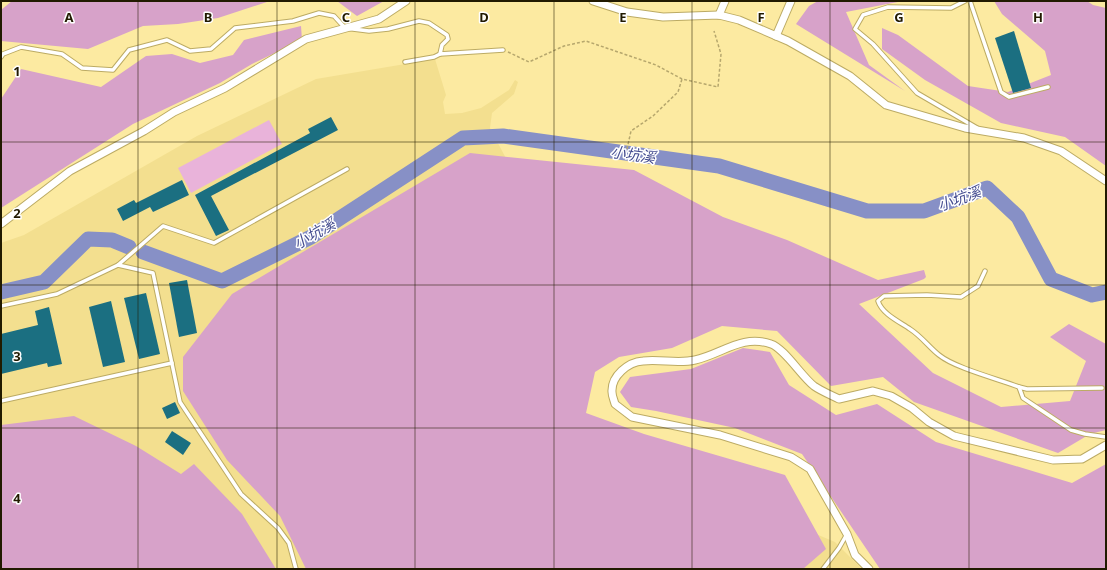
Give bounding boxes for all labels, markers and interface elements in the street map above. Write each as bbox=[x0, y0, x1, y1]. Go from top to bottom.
text: A bbox=[65, 8, 74, 26]
text: B bbox=[204, 8, 212, 26]
text: C bbox=[342, 8, 350, 26]
text: D bbox=[479, 8, 489, 26]
text: E bbox=[619, 8, 627, 26]
text: F bbox=[757, 8, 765, 26]
text: G bbox=[894, 8, 904, 26]
text: H bbox=[1033, 8, 1043, 26]
text: 1 bbox=[13, 62, 21, 80]
water label: 小坑溪 bbox=[609, 141, 659, 167]
water label: 小坑溪 bbox=[934, 180, 985, 215]
text: 2 bbox=[13, 204, 21, 222]
water label: 小坑溪 bbox=[290, 212, 340, 253]
text: 3 bbox=[13, 347, 21, 365]
text: 4 bbox=[13, 489, 21, 507]

